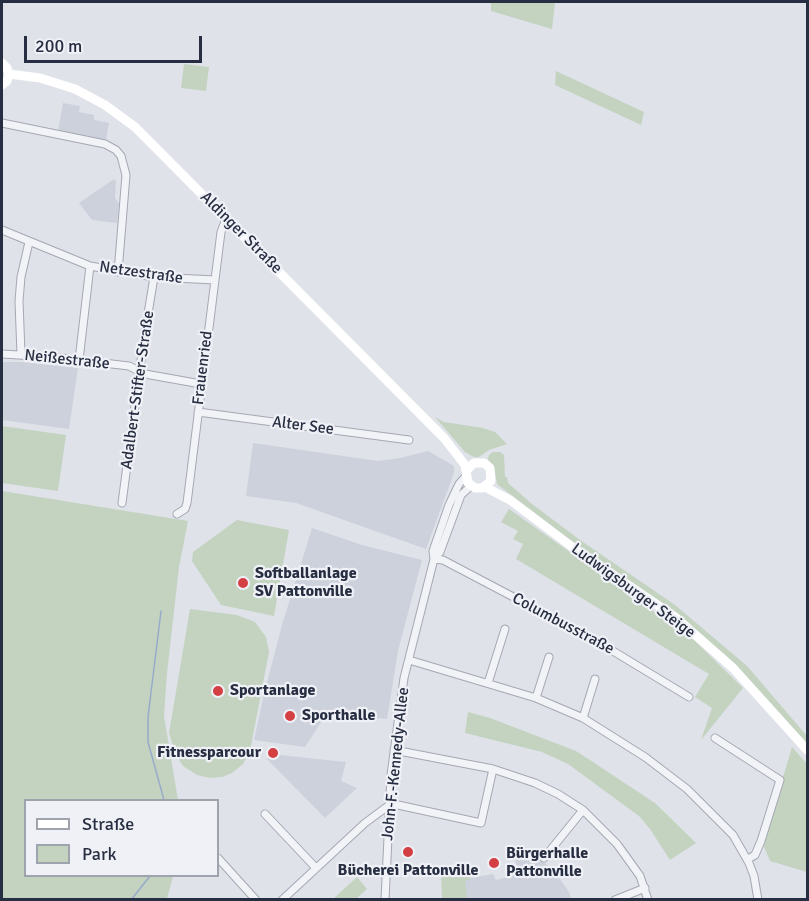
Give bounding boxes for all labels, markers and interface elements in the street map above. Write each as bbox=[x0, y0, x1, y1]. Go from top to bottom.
scale bar bbox=[27, 24, 206, 62]
text: 200 m bbox=[35, 35, 82, 57]
street label: Aldinger Straße bbox=[196, 188, 286, 278]
street label: Netzestraße bbox=[98, 258, 184, 288]
street label: Adalbert-Stifter-Straße bbox=[117, 309, 159, 471]
street label: Frauenried bbox=[189, 330, 217, 406]
street label: Neißestraße bbox=[23, 346, 111, 374]
street label: Alter See bbox=[271, 413, 335, 439]
street label: Ludwigsburger Steige bbox=[567, 540, 699, 642]
place label: Softballanlage SV Pattonville bbox=[255, 564, 357, 602]
marker: Softballanlage SV Pattonville bbox=[236, 576, 250, 590]
street label: Columbusstraße bbox=[509, 589, 617, 659]
place label: Sportanlage bbox=[230, 681, 315, 701]
marker: Sportanlage bbox=[211, 684, 225, 698]
street label: John-F.-Kennedy-Allee bbox=[378, 686, 414, 842]
place label: Sporthalle bbox=[302, 706, 375, 726]
marker: Sporthalle bbox=[283, 709, 297, 723]
place label: Fitnessparcour bbox=[157, 743, 261, 763]
marker: Fitnessparcour bbox=[266, 746, 280, 760]
legend bbox=[24, 799, 219, 877]
text: Straße bbox=[82, 813, 134, 835]
text: Park bbox=[82, 843, 117, 865]
place label: Bürgerhalle Pattonville bbox=[506, 844, 588, 882]
marker: Bücherei Pattonville bbox=[401, 845, 415, 859]
marker: Bürgerhalle Pattonville bbox=[487, 856, 501, 870]
place label: Bücherei Pattonville bbox=[338, 861, 478, 881]

